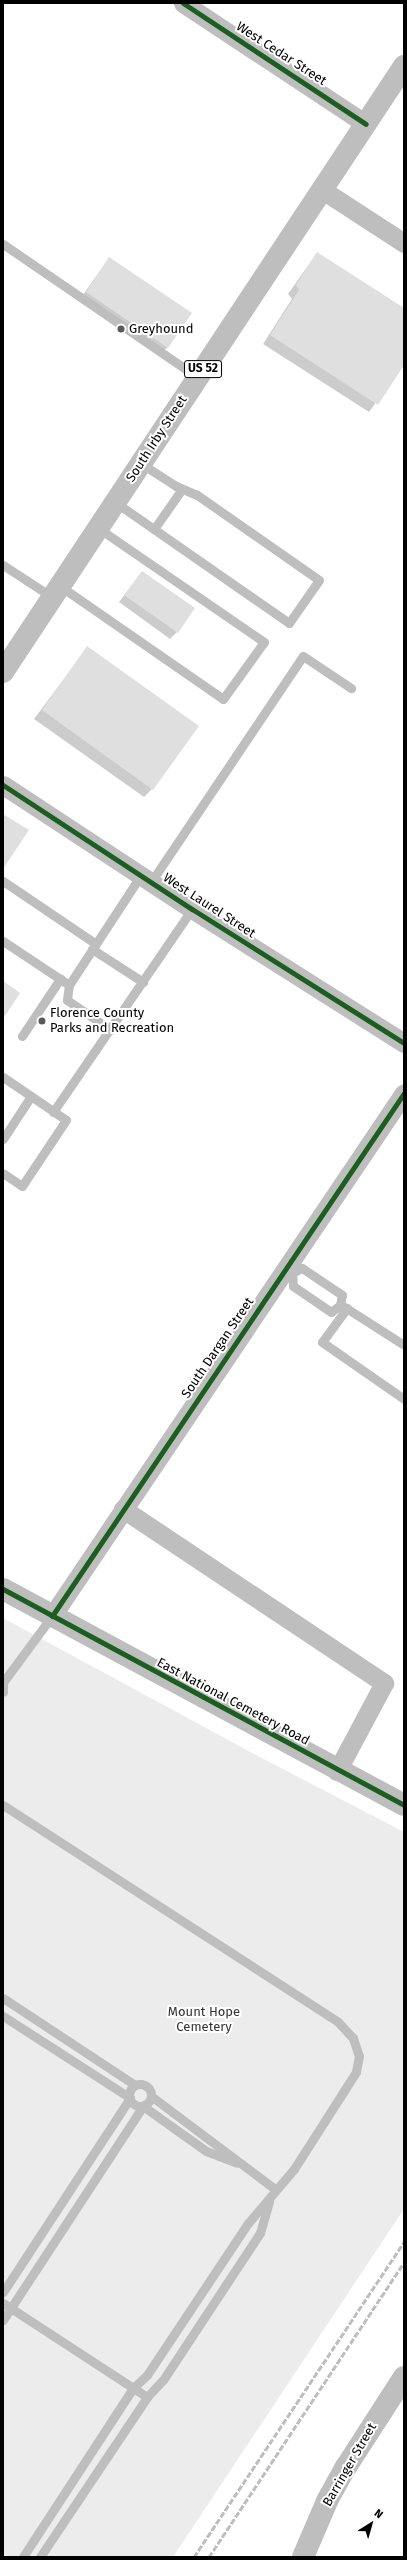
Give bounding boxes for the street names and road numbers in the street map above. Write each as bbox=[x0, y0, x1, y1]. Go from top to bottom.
street label: West Cedar Street bbox=[233, 19, 329, 89]
road number: US 52 bbox=[184, 359, 222, 379]
street label: South Irby Street bbox=[123, 393, 191, 485]
street label: West Laurel Street bbox=[160, 870, 258, 942]
street label: South Dargan Street bbox=[179, 1295, 257, 1401]
street label: East National Cemetery Road bbox=[154, 1655, 312, 1749]
street label: Barringer Street bbox=[320, 2421, 380, 2509]

